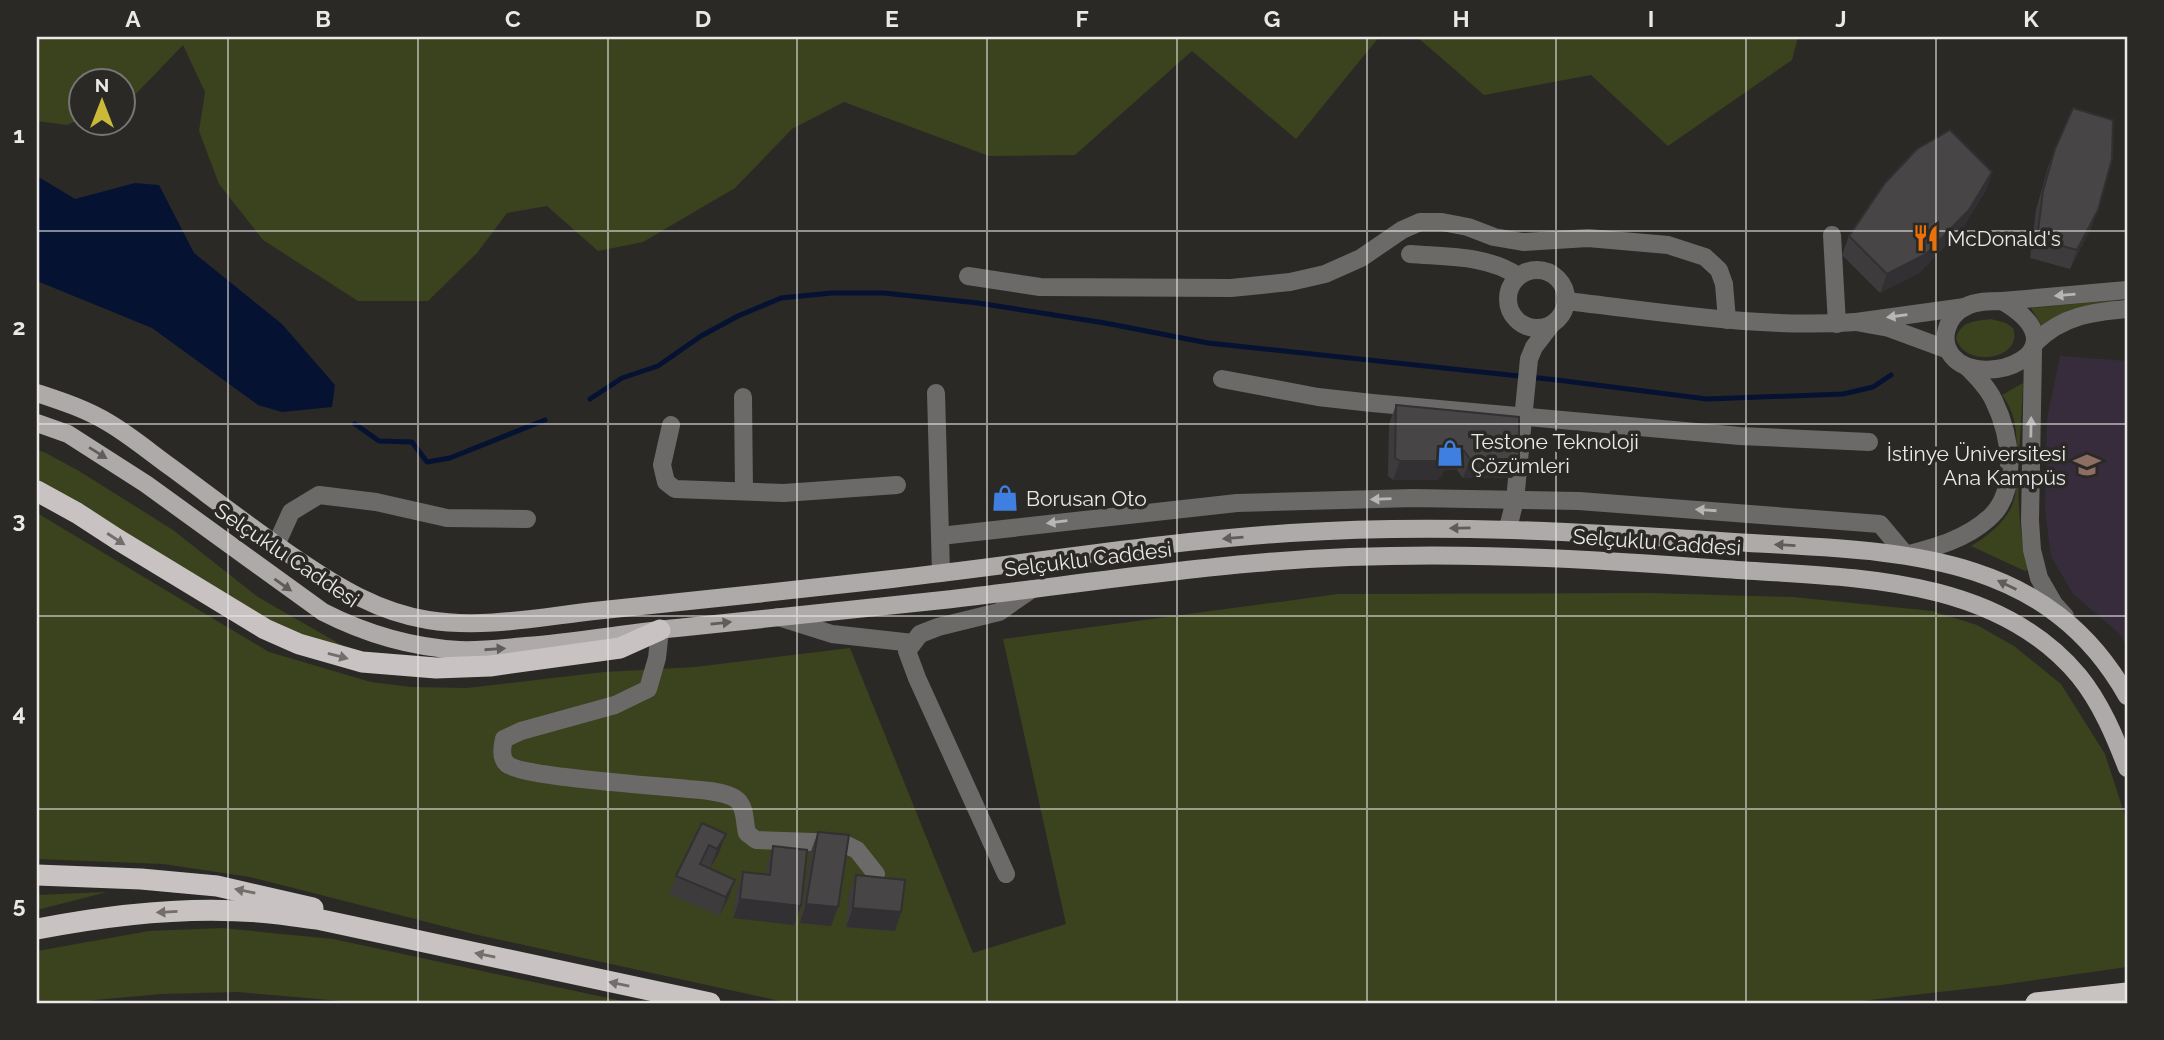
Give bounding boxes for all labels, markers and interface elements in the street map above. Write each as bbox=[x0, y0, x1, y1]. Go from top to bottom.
text: A bbox=[125, 5, 141, 32]
text: B bbox=[315, 5, 331, 32]
text: C bbox=[505, 5, 521, 32]
text: D bbox=[695, 5, 711, 32]
text: E bbox=[885, 5, 899, 32]
text: F bbox=[1075, 5, 1089, 32]
text: G bbox=[1264, 5, 1280, 32]
text: H bbox=[1452, 5, 1470, 32]
text: I bbox=[1648, 5, 1654, 32]
text: J bbox=[1835, 5, 1847, 32]
text: K bbox=[2023, 5, 2039, 32]
north arrow bbox=[66, 66, 136, 136]
text: N bbox=[95, 74, 109, 96]
text: 1 bbox=[13, 121, 25, 148]
restaurant icon: McDonald's bbox=[1911, 223, 1941, 253]
place label: McDonald's bbox=[1947, 226, 2061, 251]
one-way arrow bbox=[2053, 290, 2075, 301]
one-way arrow bbox=[1886, 311, 1908, 322]
text: 2 bbox=[13, 313, 25, 340]
one-way arrow bbox=[2025, 416, 2037, 438]
place label: Testone Teknoloji Çözümleri bbox=[1471, 429, 1639, 478]
shop icon: Testone Teknoloji Çözümleri bbox=[1435, 438, 1465, 468]
place label: İstinye Üniversitesi Ana Kampüs bbox=[1887, 441, 2066, 490]
one-way arrow bbox=[88, 446, 107, 459]
school or university icon: İstinye Üniversitesi Ana Kampüs bbox=[2072, 450, 2102, 480]
shop icon: Borusan Oto bbox=[990, 483, 1020, 513]
place label: Borusan Oto bbox=[1026, 486, 1147, 511]
one-way arrow bbox=[1370, 493, 1392, 504]
street label: Selçuklu Caddesi bbox=[210, 498, 364, 612]
one-way arrow bbox=[1695, 504, 1717, 515]
text: 3 bbox=[13, 506, 25, 533]
one-way arrow bbox=[1045, 517, 1067, 528]
one-way arrow bbox=[1449, 523, 1471, 534]
street label: Selçuklu Caddesi bbox=[1572, 524, 1742, 560]
one-way arrow bbox=[106, 532, 126, 545]
one-way arrow bbox=[1222, 533, 1244, 544]
street label: Selçuklu Caddesi bbox=[1003, 536, 1173, 582]
one-way arrow bbox=[1774, 539, 1796, 550]
one-way arrow bbox=[274, 578, 292, 592]
one-way arrow bbox=[1997, 580, 2017, 591]
one-way arrow bbox=[710, 618, 732, 629]
one-way arrow bbox=[485, 643, 507, 654]
one-way arrow bbox=[327, 651, 349, 662]
text: 4 bbox=[12, 699, 26, 726]
one-way arrow bbox=[234, 886, 256, 897]
text: 5 bbox=[13, 891, 26, 918]
one-way arrow bbox=[156, 907, 178, 918]
one-way arrow bbox=[474, 949, 496, 960]
one-way arrow bbox=[608, 978, 630, 989]

